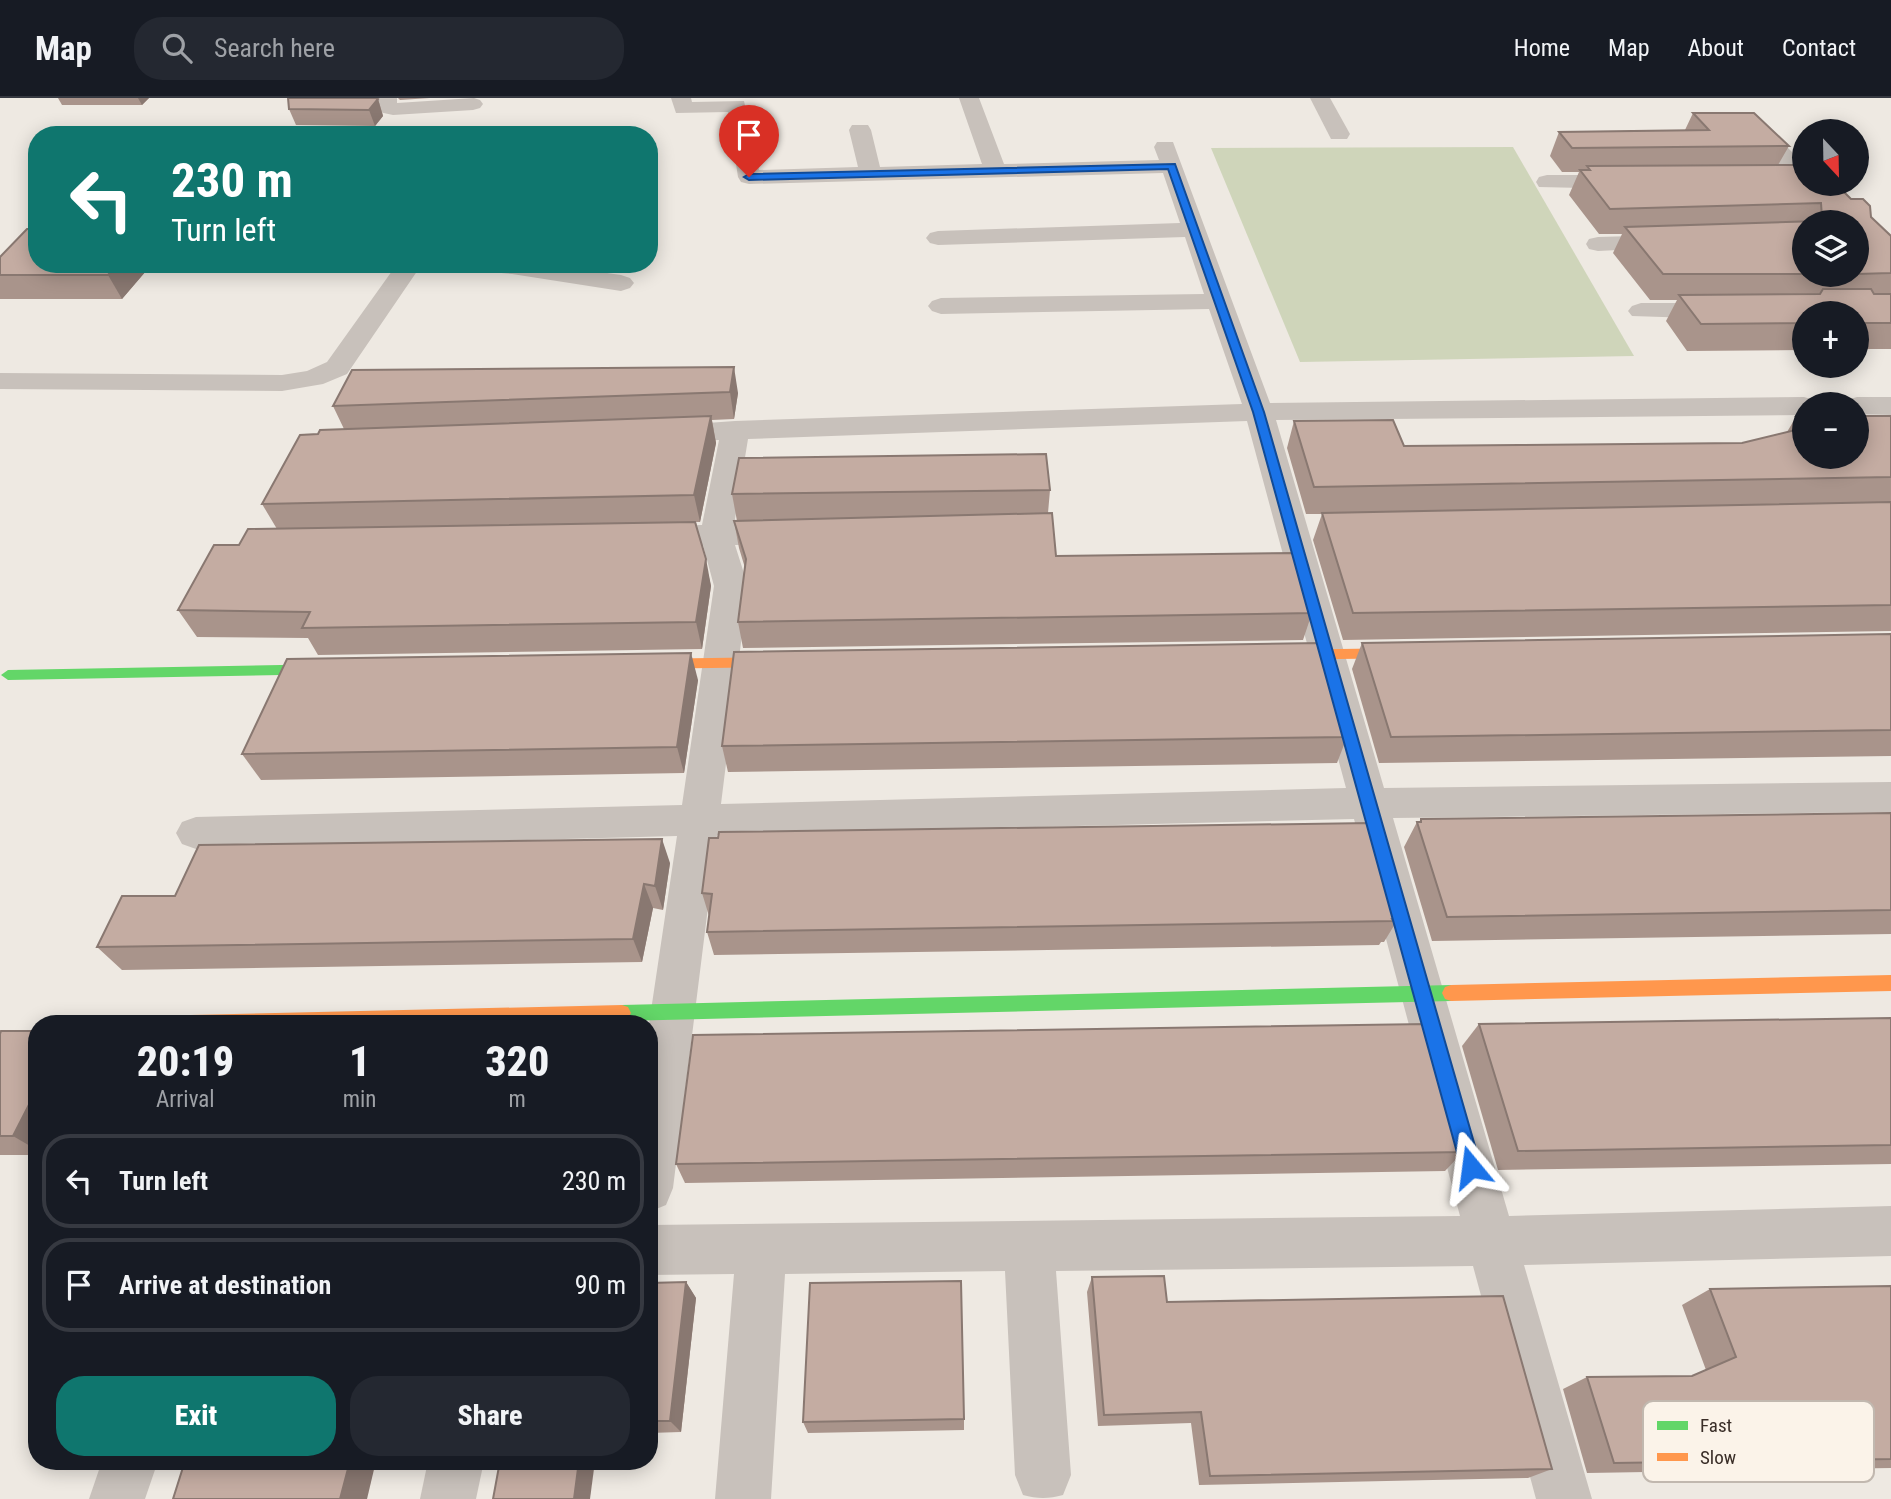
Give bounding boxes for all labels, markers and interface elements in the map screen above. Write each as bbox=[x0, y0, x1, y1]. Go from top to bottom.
search box bbox=[134, 17, 624, 80]
text: Map bbox=[35, 29, 92, 68]
icon: search bbox=[158, 29, 196, 67]
text: Search here bbox=[214, 33, 335, 63]
text: Home bbox=[1514, 34, 1570, 62]
text: Map bbox=[1608, 34, 1650, 62]
text: About bbox=[1688, 34, 1744, 62]
text: Contact bbox=[1782, 34, 1856, 62]
pin bbox=[719, 105, 779, 177]
icon: arrive bbox=[730, 116, 768, 154]
north arrow bbox=[1792, 119, 1869, 196]
map controls bbox=[1792, 119, 1869, 469]
text: 230 m bbox=[171, 152, 293, 209]
icon: left bbox=[56, 154, 147, 245]
button: layers bbox=[1792, 210, 1869, 287]
text: Turn left bbox=[171, 211, 276, 249]
button: + bbox=[1792, 301, 1869, 378]
button: − bbox=[1792, 392, 1869, 469]
text: 20:19 bbox=[137, 1037, 234, 1086]
text: 1 bbox=[349, 1037, 370, 1086]
text: 320 bbox=[485, 1037, 549, 1086]
text: Arrival bbox=[156, 1086, 215, 1113]
text: min bbox=[343, 1086, 376, 1113]
text: m bbox=[509, 1086, 526, 1113]
position arrow bbox=[1434, 1130, 1508, 1204]
icon: left bbox=[60, 1162, 98, 1200]
text: Turn left bbox=[119, 1166, 208, 1196]
text: 230 m bbox=[562, 1166, 626, 1196]
icon: arrive bbox=[60, 1266, 98, 1304]
text: Arrive at destination bbox=[119, 1270, 331, 1300]
text: 90 m bbox=[575, 1270, 626, 1300]
button: Exit bbox=[56, 1376, 336, 1456]
button: Share bbox=[350, 1376, 630, 1456]
legend bbox=[1643, 1401, 1874, 1482]
text: Fast bbox=[1700, 1414, 1732, 1437]
text: Slow bbox=[1700, 1446, 1736, 1469]

